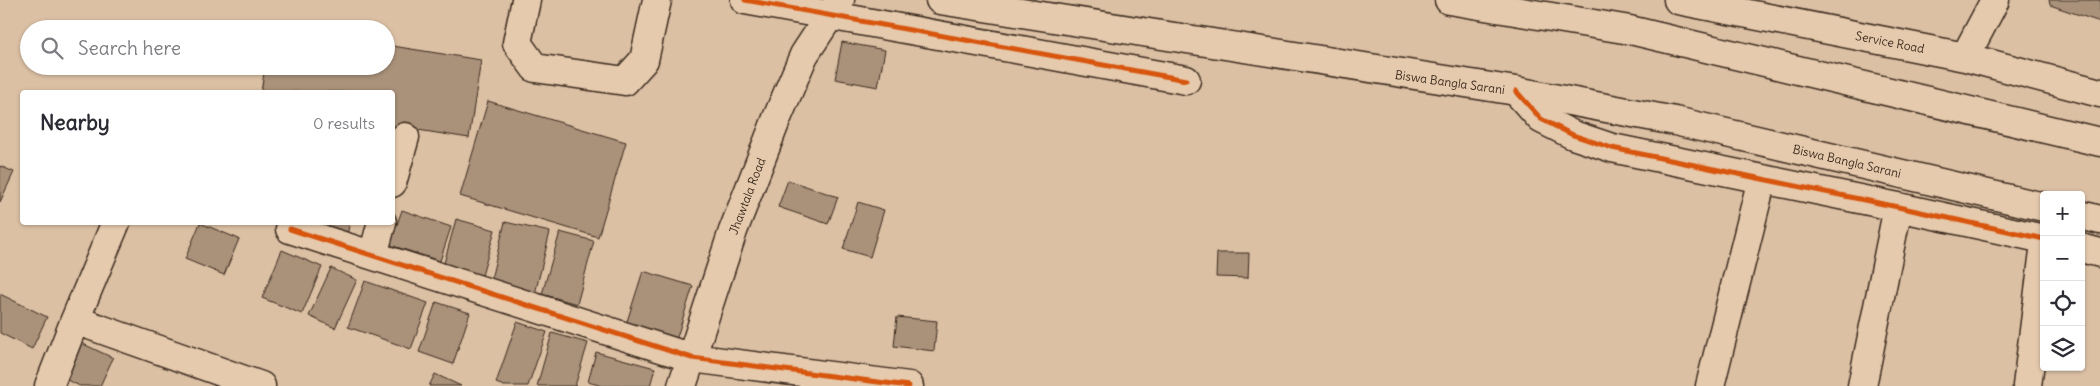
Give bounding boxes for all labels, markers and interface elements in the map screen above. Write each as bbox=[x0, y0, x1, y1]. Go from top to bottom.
search box bbox=[20, 20, 395, 75]
street label: Service Road bbox=[1854, 28, 1926, 56]
icon: search bbox=[38, 34, 66, 62]
text: Search here bbox=[78, 36, 181, 60]
street label: Biswa Bangla Sarani bbox=[1394, 67, 1506, 97]
text: Nearby bbox=[40, 109, 110, 136]
text: 0 results bbox=[313, 113, 375, 133]
street label: Biswa Bangla Sarani bbox=[1791, 141, 1903, 181]
street label: Jhawtala Road bbox=[725, 156, 769, 236]
map controls bbox=[2040, 191, 2085, 371]
button: + bbox=[2040, 191, 2085, 236]
button: − bbox=[2040, 236, 2085, 281]
button: locate bbox=[2040, 281, 2085, 326]
button: layers bbox=[2040, 326, 2085, 371]

